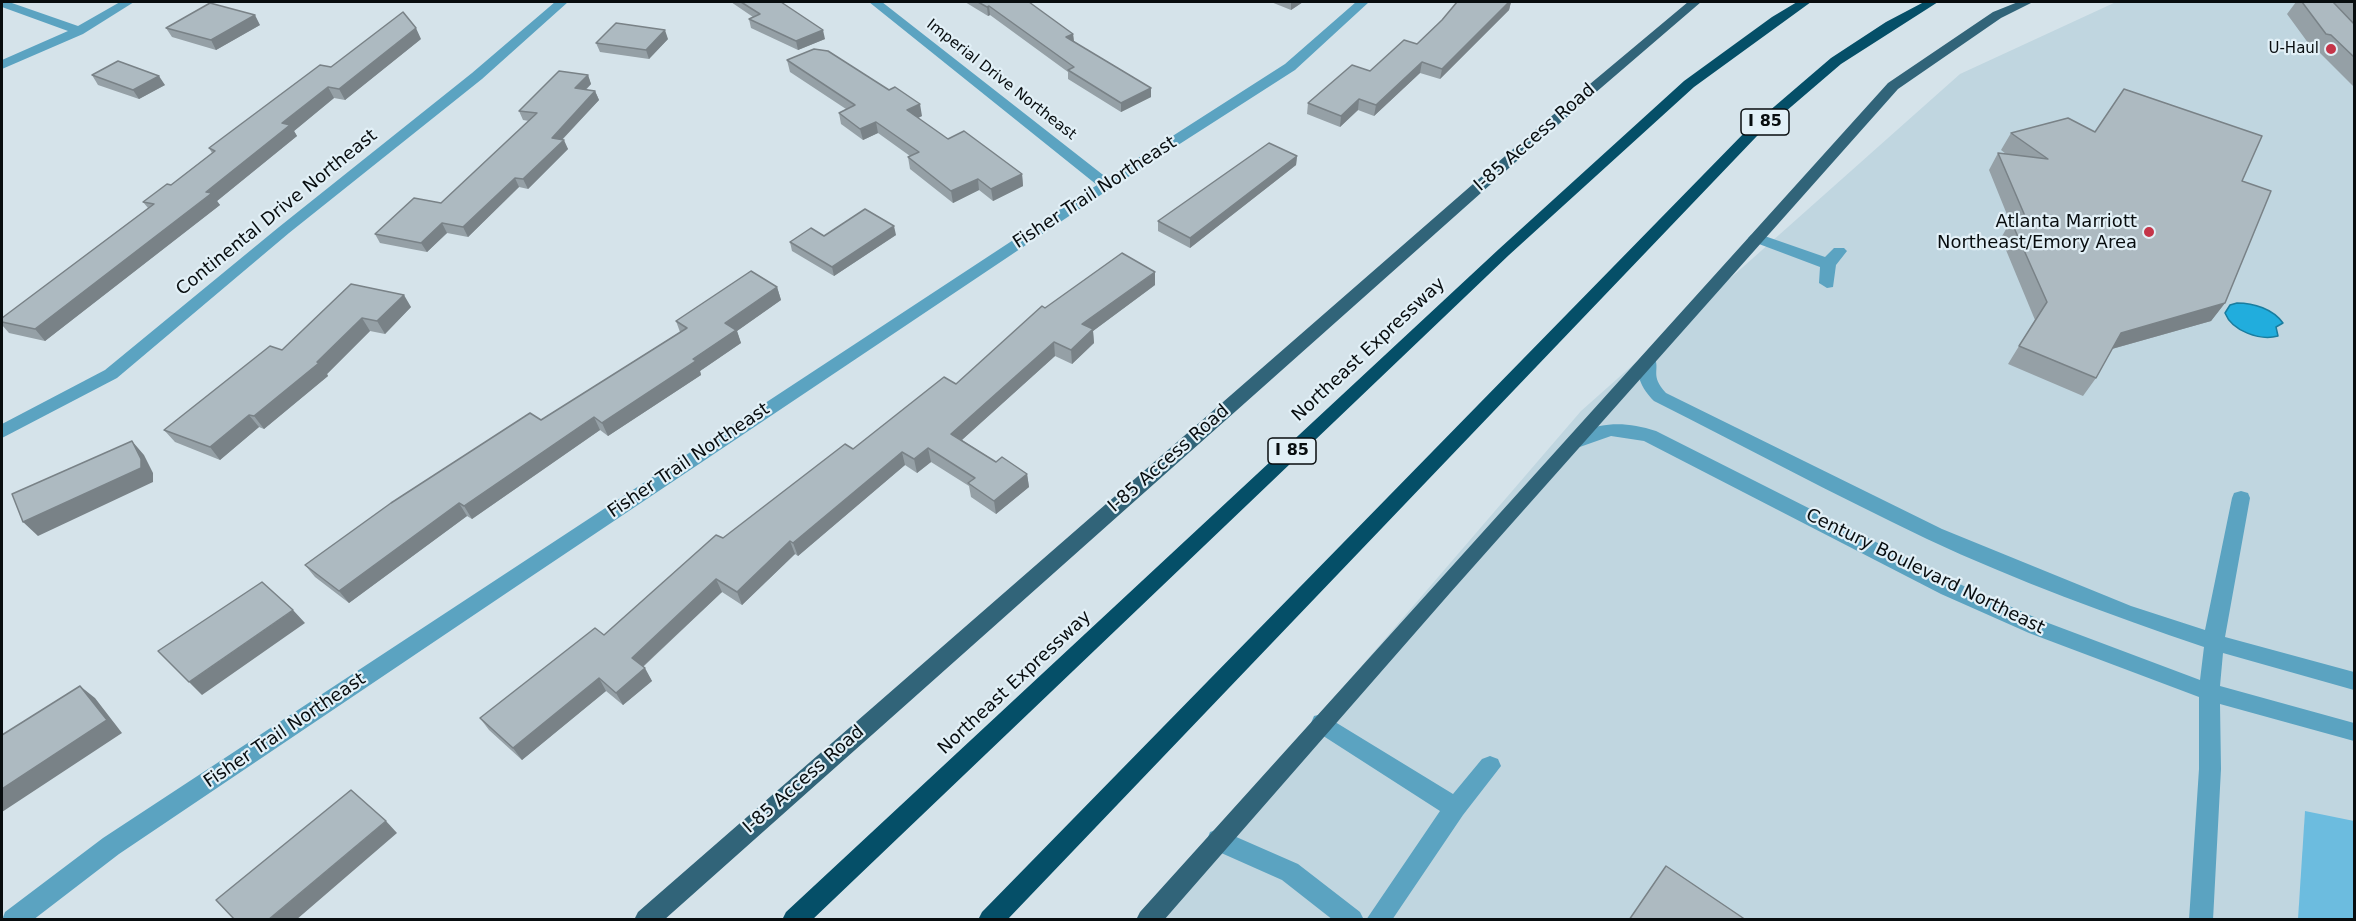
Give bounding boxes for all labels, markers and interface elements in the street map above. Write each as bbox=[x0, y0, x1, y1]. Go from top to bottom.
street label: Imperial Drive Northeast bbox=[923, 16, 1079, 144]
place label: U-Haul bbox=[2268, 40, 2319, 58]
marker: U-Haul bbox=[2324, 42, 2338, 56]
street label: I-85 Access Road bbox=[1470, 80, 1600, 196]
road number: I 85 bbox=[1741, 109, 1789, 135]
street label: Continental Drive Northeast bbox=[172, 125, 382, 301]
street label: Fisher Trail Northeast bbox=[1009, 132, 1181, 254]
place label: Atlanta Marriott Northeast/Emory Area bbox=[1937, 211, 2137, 254]
marker: Atlanta Marriott Northeast/Emory Area bbox=[2142, 225, 2156, 239]
street label: Northeast Expressway bbox=[1288, 273, 1450, 427]
street label: Fisher Trail Northeast bbox=[604, 399, 774, 523]
street label: I-85 Access Road bbox=[1104, 401, 1234, 517]
road number: I 85 bbox=[1268, 438, 1316, 464]
street label: Century Boulevard Northeast bbox=[1802, 505, 2048, 639]
street label: Northeast Expressway bbox=[934, 606, 1096, 760]
street label: Fisher Trail Northeast bbox=[200, 669, 370, 793]
street label: I-85 Access Road bbox=[739, 722, 869, 838]

